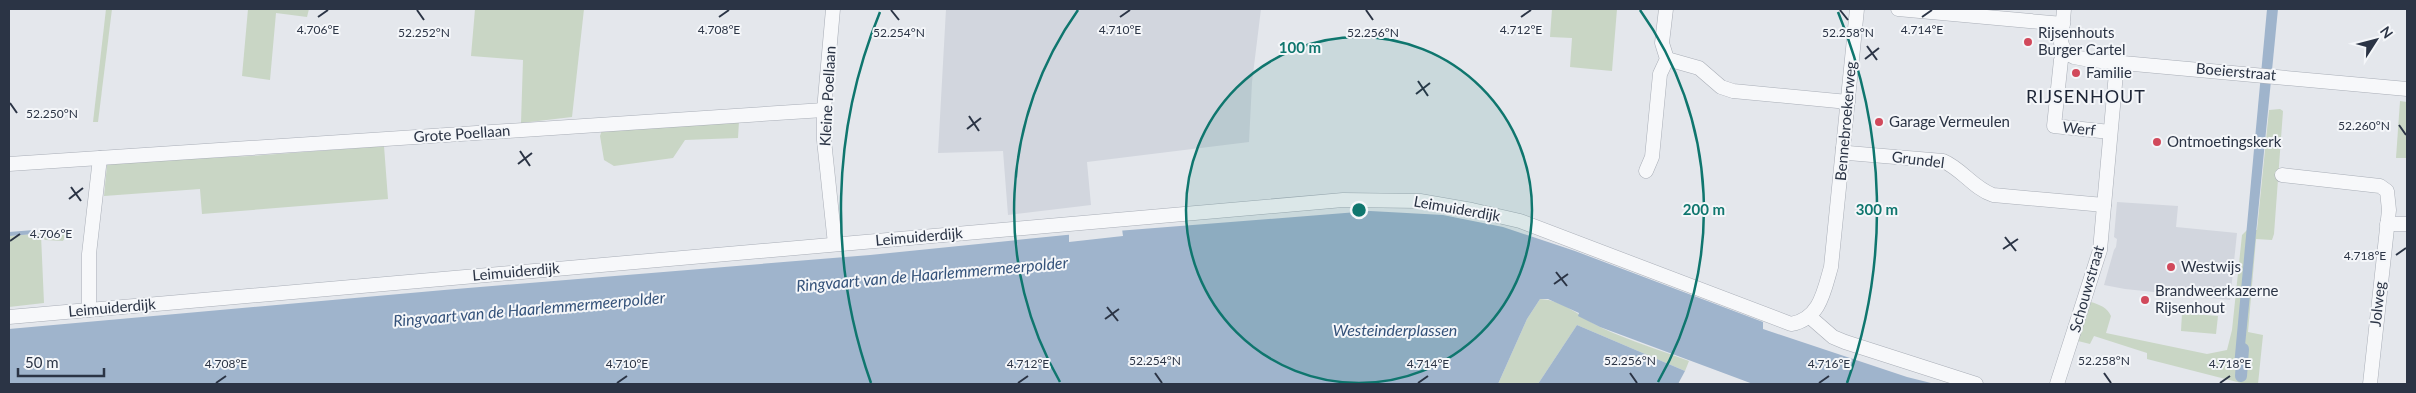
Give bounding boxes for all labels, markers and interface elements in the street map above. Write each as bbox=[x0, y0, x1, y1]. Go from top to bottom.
north arrow bbox=[2351, 15, 2401, 65]
text: 4.706°E bbox=[297, 22, 339, 37]
text: 4.708°E bbox=[698, 22, 740, 37]
text: 4.710°E bbox=[1099, 22, 1141, 37]
text: 4.712°E bbox=[1500, 22, 1542, 37]
text: 4.714°E bbox=[1901, 22, 1943, 37]
place label: Rijsenhouts Burger Cartel bbox=[2038, 23, 2126, 58]
text: N bbox=[2377, 23, 2397, 41]
text: 52.252°N bbox=[398, 25, 450, 40]
text: 52.254°N bbox=[873, 25, 925, 40]
text: 52.256°N bbox=[1347, 25, 1399, 40]
text: 52.258°N bbox=[1822, 25, 1874, 40]
marker: Rijsenhouts Burger Cartel bbox=[2022, 36, 2034, 48]
text: 100 m bbox=[1279, 38, 1321, 56]
street label: Kleine Poellaan bbox=[815, 45, 839, 147]
street label: Boeierstraat bbox=[2195, 59, 2278, 84]
street label: Bennebroekerweg bbox=[1831, 60, 1859, 182]
place label: Familie bbox=[2086, 63, 2132, 81]
marker: Familie bbox=[2070, 67, 2082, 79]
district label: RIJSENHOUT bbox=[2026, 85, 2146, 107]
text: 52.250°N bbox=[26, 106, 78, 121]
place label: Garage Vermeulen bbox=[1889, 112, 2010, 130]
marker: Garage Vermeulen bbox=[1873, 116, 1885, 128]
street label: Werf bbox=[2062, 117, 2097, 139]
text: 52.260°N bbox=[2338, 118, 2390, 133]
street label: Grote Poellaan bbox=[413, 121, 511, 145]
place label: Ontmoetingskerk bbox=[2167, 132, 2282, 150]
marker: Ontmoetingskerk bbox=[2151, 136, 2163, 148]
street label: Grundel bbox=[1891, 147, 1945, 171]
street label: Leimuiderdijk bbox=[1412, 192, 1502, 225]
text: 200 m bbox=[1683, 200, 1725, 218]
text: 300 m bbox=[1856, 200, 1898, 218]
centre of rings bbox=[1350, 201, 1368, 219]
street label: Leimuiderdijk bbox=[874, 223, 964, 249]
text: 4.706°E bbox=[30, 226, 72, 241]
street label: Schouwstraat bbox=[2065, 243, 2107, 334]
text: 4.718°E bbox=[2344, 248, 2386, 263]
water label: Ringvaart van de Haarlemmermeerpolder bbox=[795, 252, 1069, 295]
place label: Westwijs bbox=[2181, 257, 2241, 275]
street label: Leimuiderdijk bbox=[471, 258, 561, 284]
marker: Westwijs bbox=[2165, 261, 2177, 273]
street label: Jolweg bbox=[2366, 280, 2388, 327]
place label: Brandweerkazerne Rijsenhout bbox=[2155, 281, 2279, 316]
water label: Ringvaart van de Haarlemmermeerpolder bbox=[392, 287, 666, 330]
street label: Leimuiderdijk bbox=[67, 294, 157, 320]
marker: Brandweerkazerne Rijsenhout bbox=[2139, 294, 2151, 306]
water label: Westeinderplassen bbox=[1333, 320, 1457, 339]
scale bar bbox=[18, 346, 104, 378]
text: 50 m bbox=[25, 353, 59, 371]
text: 52.254°N bbox=[1129, 353, 1181, 368]
text: 52.256°N bbox=[1604, 353, 1656, 368]
text: 52.258°N bbox=[2078, 353, 2130, 368]
text: 4.708°E bbox=[205, 356, 247, 371]
text: 4.710°E bbox=[606, 356, 648, 371]
text: 4.712°E bbox=[1007, 356, 1049, 371]
text: 4.714°E bbox=[1407, 356, 1449, 371]
text: 4.716°E bbox=[1808, 356, 1850, 371]
text: 4.718°E bbox=[2209, 356, 2251, 371]

